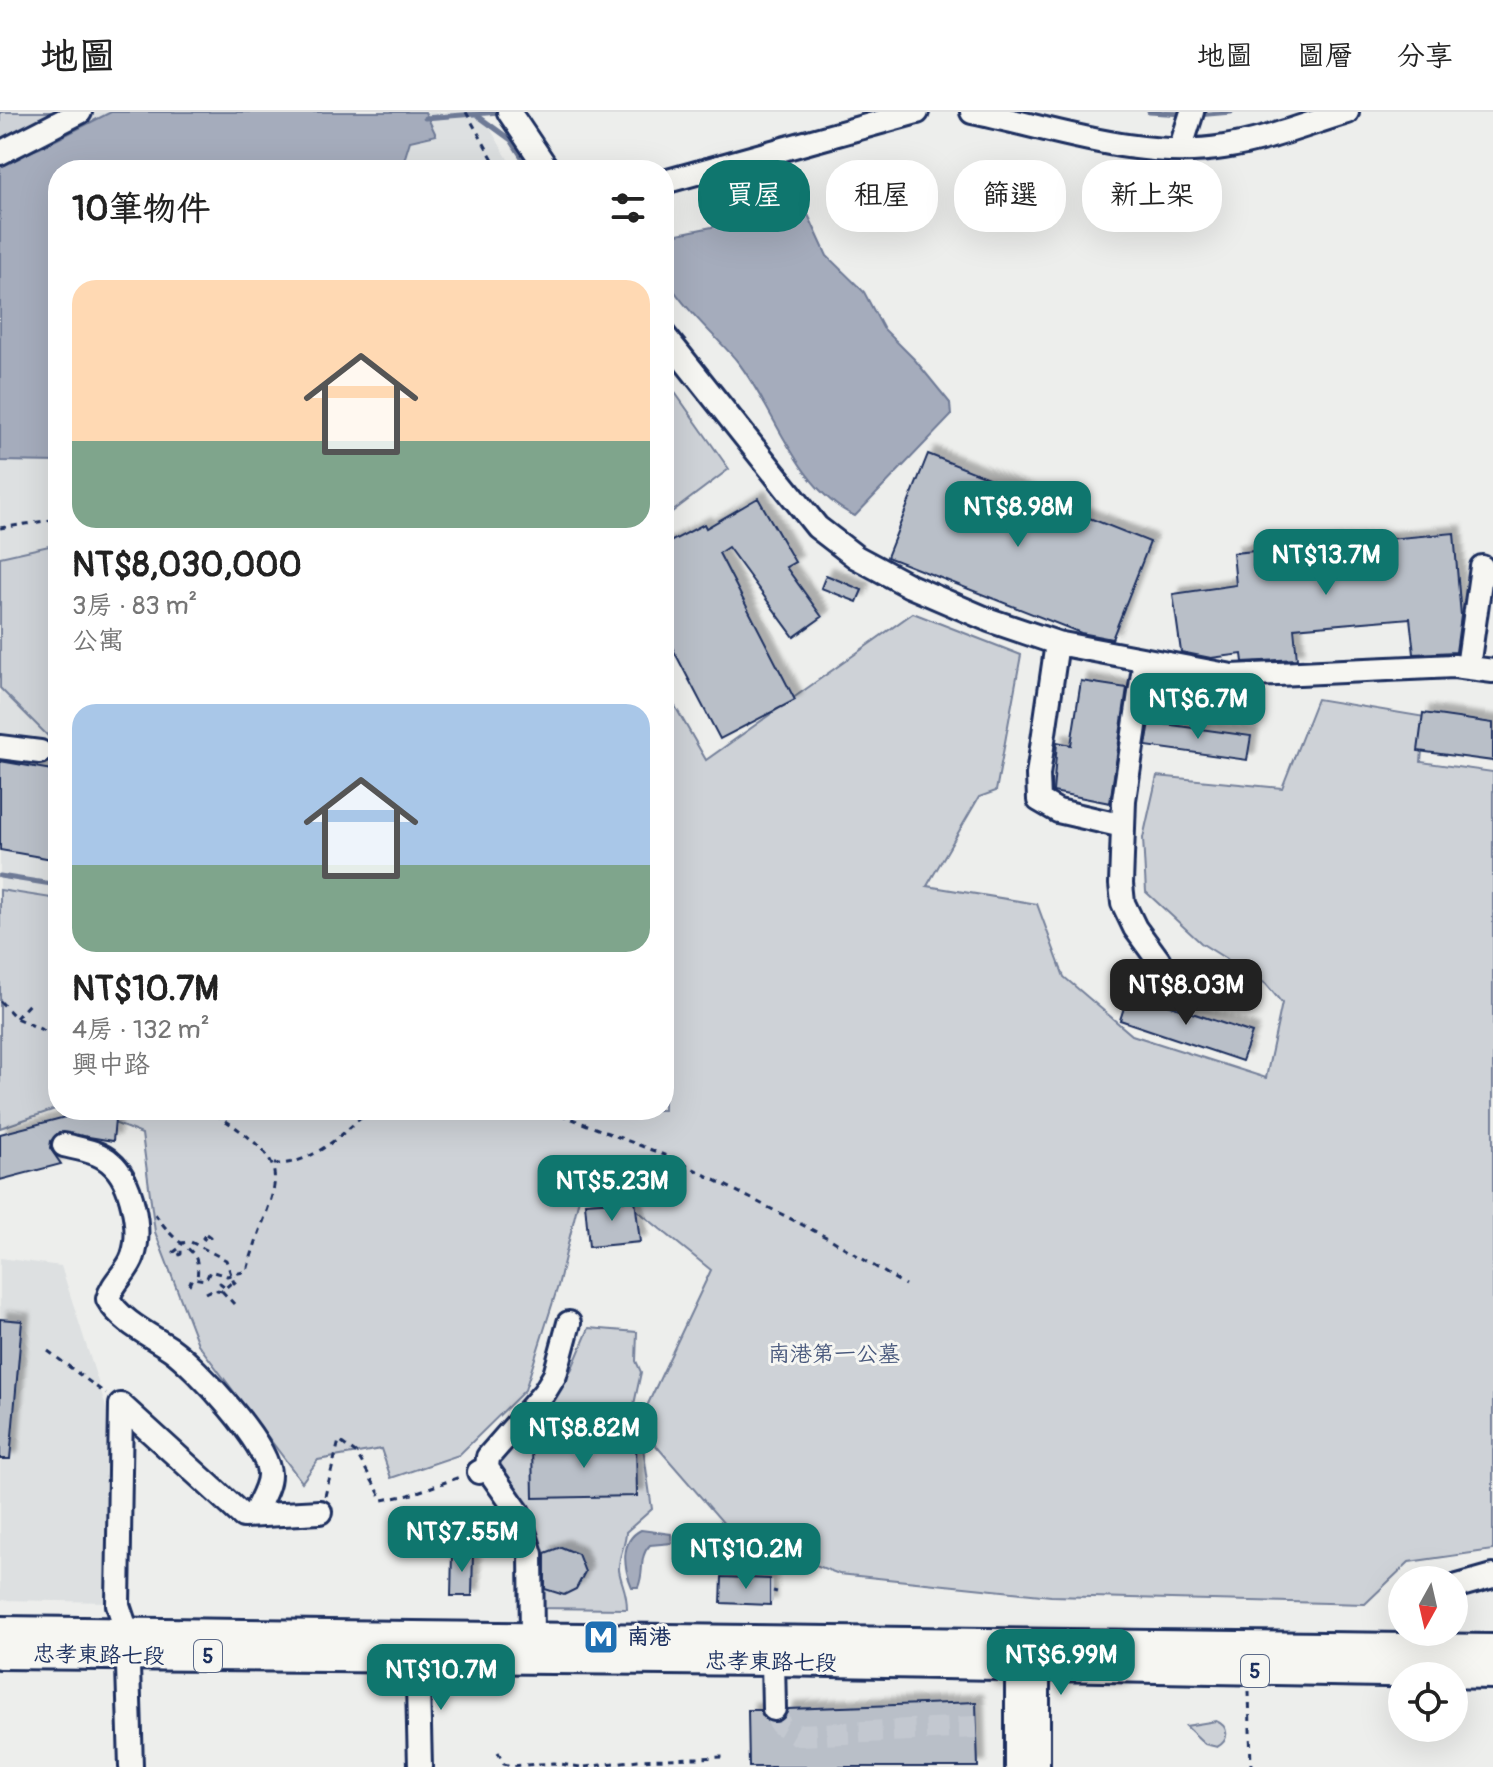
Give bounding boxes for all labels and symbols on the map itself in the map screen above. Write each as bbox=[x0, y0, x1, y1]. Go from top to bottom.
pin: NT$8.98M bbox=[935, 481, 1101, 549]
pin: NT$13.7M bbox=[1243, 529, 1409, 597]
pin: NT$6.7M bbox=[1124, 673, 1272, 741]
pin: NT$8.03M bbox=[1103, 959, 1269, 1027]
pin: NT$5.23M bbox=[529, 1155, 695, 1223]
park label: 南港第一公墓 bbox=[768, 1340, 900, 1368]
pin: NT$8.82M bbox=[501, 1402, 667, 1470]
pin: NT$7.55M bbox=[379, 1506, 545, 1574]
pin: NT$10.2M bbox=[663, 1523, 829, 1591]
north arrow bbox=[1388, 1566, 1468, 1646]
metro station icon: 南港 bbox=[582, 1618, 620, 1656]
place label: 南港 bbox=[627, 1623, 671, 1651]
pin: NT$6.99M bbox=[978, 1629, 1144, 1697]
street label: 忠孝東路七段 bbox=[33, 1640, 165, 1670]
road number: 5 bbox=[194, 1640, 222, 1672]
pin: NT$10.7M bbox=[358, 1644, 524, 1712]
street label: 忠孝東路七段 bbox=[705, 1647, 837, 1677]
road number: 5 bbox=[1241, 1655, 1269, 1687]

